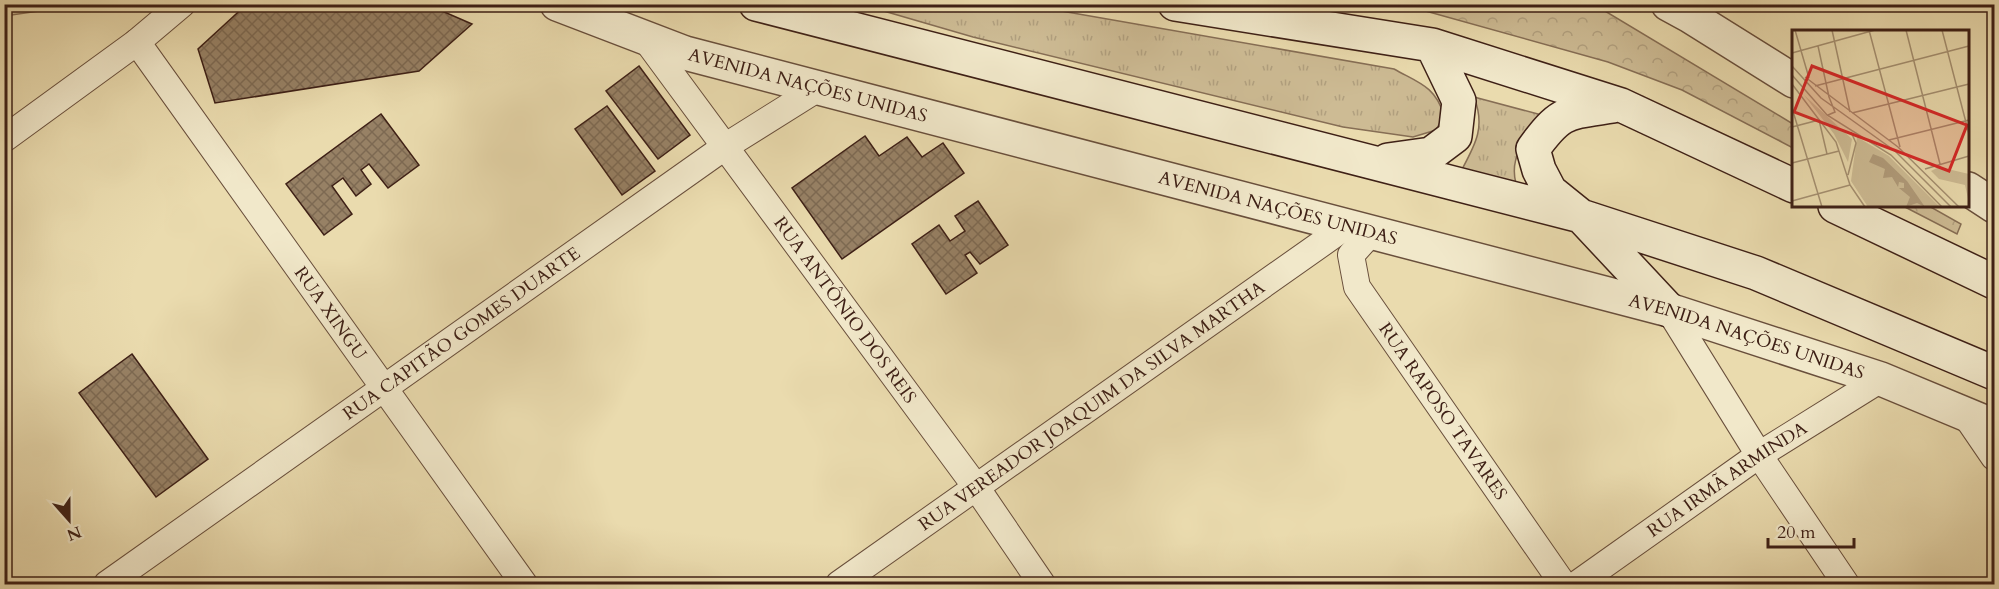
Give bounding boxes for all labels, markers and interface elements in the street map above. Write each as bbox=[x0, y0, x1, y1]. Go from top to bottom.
inset map bbox=[1792, 30, 1969, 207]
street label: AVENIDA NAÇÕES UNIDAS bbox=[685, 42, 930, 129]
street label: AVENIDA NAÇÕES UNIDAS bbox=[1156, 165, 1400, 252]
street label: RUA ANTÔNIO DOS REIS bbox=[768, 212, 922, 409]
street label: RUA CAPITÃO GOMES DUARTE bbox=[338, 241, 585, 426]
street label: RUA XINGU bbox=[288, 261, 372, 365]
street label: RUA VEREADOR JOAQUIM DA SILVA MARTHA bbox=[914, 275, 1270, 537]
street label: AVENIDA NAÇÕES UNIDAS bbox=[1626, 288, 1868, 386]
street label: RUA RAPOSO TAVARES bbox=[1372, 318, 1513, 505]
street label: RUA IRMÃ ARMINDA bbox=[1642, 416, 1812, 544]
north arrow bbox=[39, 490, 99, 550]
scale bar bbox=[1768, 511, 1854, 549]
text: N bbox=[63, 520, 84, 546]
text: 20 m bbox=[1777, 520, 1816, 545]

